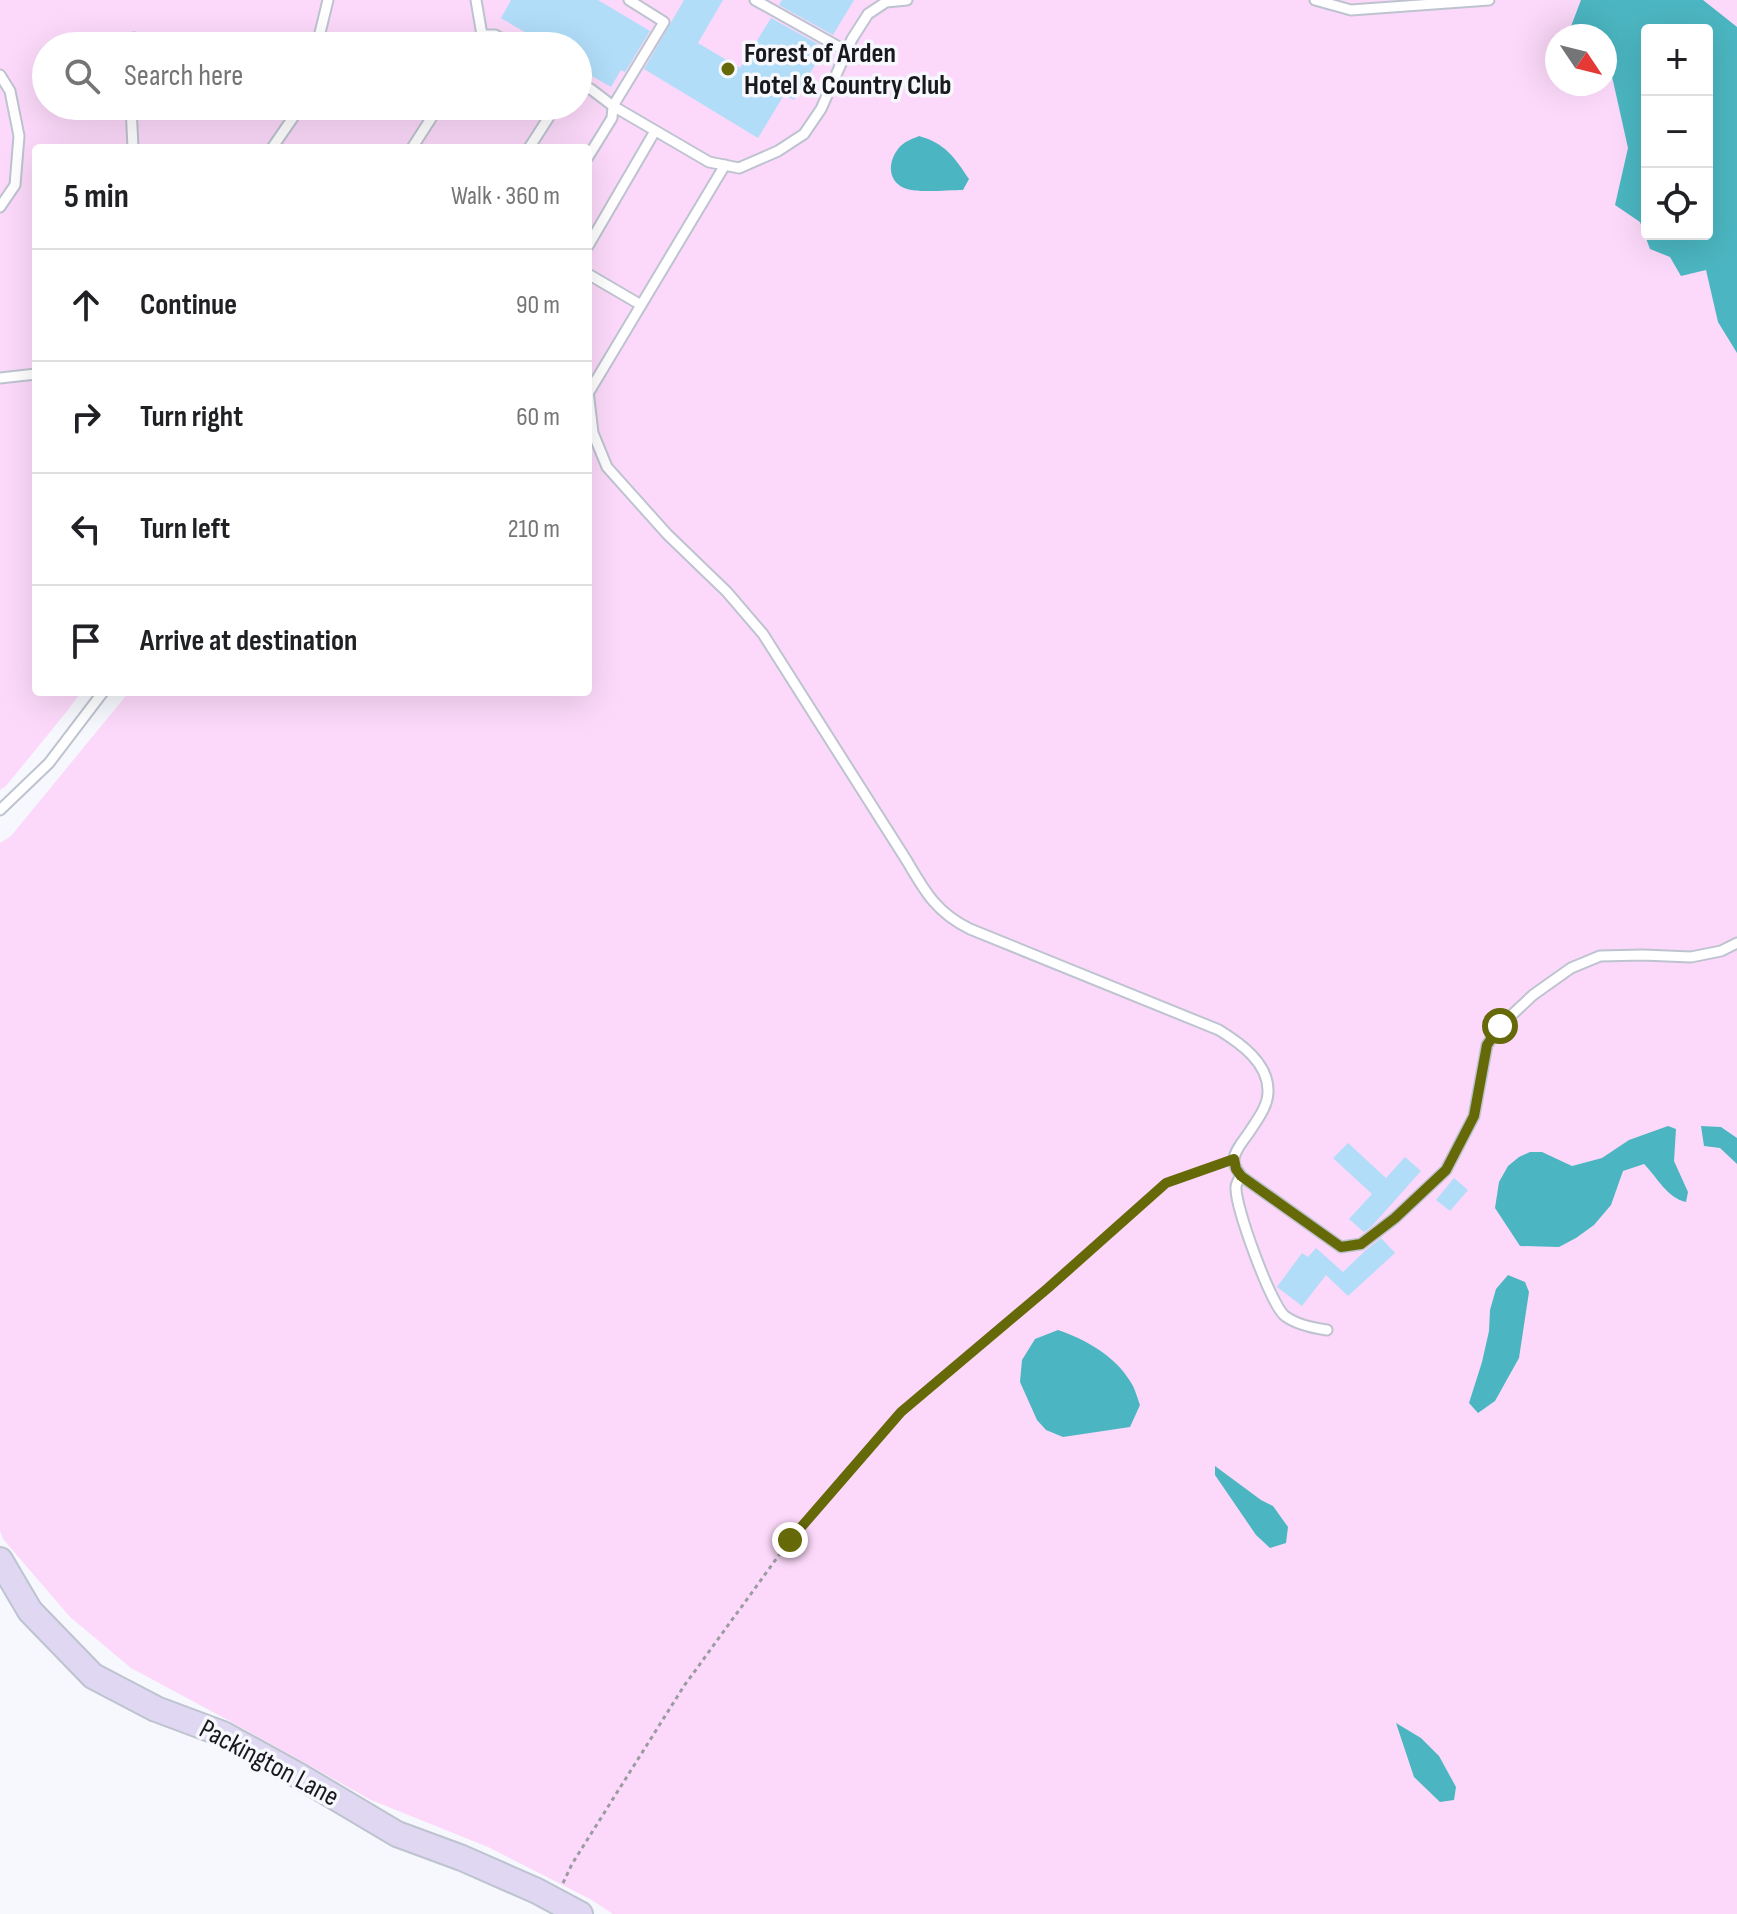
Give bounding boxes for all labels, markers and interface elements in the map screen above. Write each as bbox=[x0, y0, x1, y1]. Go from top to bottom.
north arrow bbox=[1545, 24, 1617, 96]
map controls bbox=[1641, 24, 1713, 240]
button: + bbox=[1641, 24, 1713, 96]
search box bbox=[32, 32, 592, 120]
place label: Forest of Arden Hotel & Country Club bbox=[744, 37, 951, 102]
icon: search bbox=[60, 54, 104, 98]
text: Search here bbox=[124, 58, 243, 94]
marker: Forest of Arden Hotel & Country Club bbox=[719, 60, 737, 78]
button: − bbox=[1641, 96, 1713, 168]
button: locate bbox=[1641, 168, 1713, 240]
text: 5 min bbox=[64, 176, 129, 217]
text: Walk · 360 m bbox=[451, 181, 560, 212]
icon: ahead bbox=[64, 283, 108, 327]
text: Continue bbox=[140, 287, 237, 323]
text: 90 m bbox=[516, 290, 560, 321]
icon: right bbox=[64, 395, 108, 439]
text: Turn right bbox=[140, 399, 243, 435]
text: 60 m bbox=[516, 402, 560, 433]
icon: left bbox=[64, 507, 108, 551]
text: Turn left bbox=[140, 511, 230, 547]
text: 210 m bbox=[508, 514, 560, 545]
icon: arrive bbox=[64, 619, 108, 663]
text: Arrive at destination bbox=[140, 623, 357, 659]
route start bbox=[1482, 1008, 1518, 1044]
route end bbox=[772, 1522, 808, 1558]
street label: Packington Lane bbox=[194, 1712, 344, 1814]

